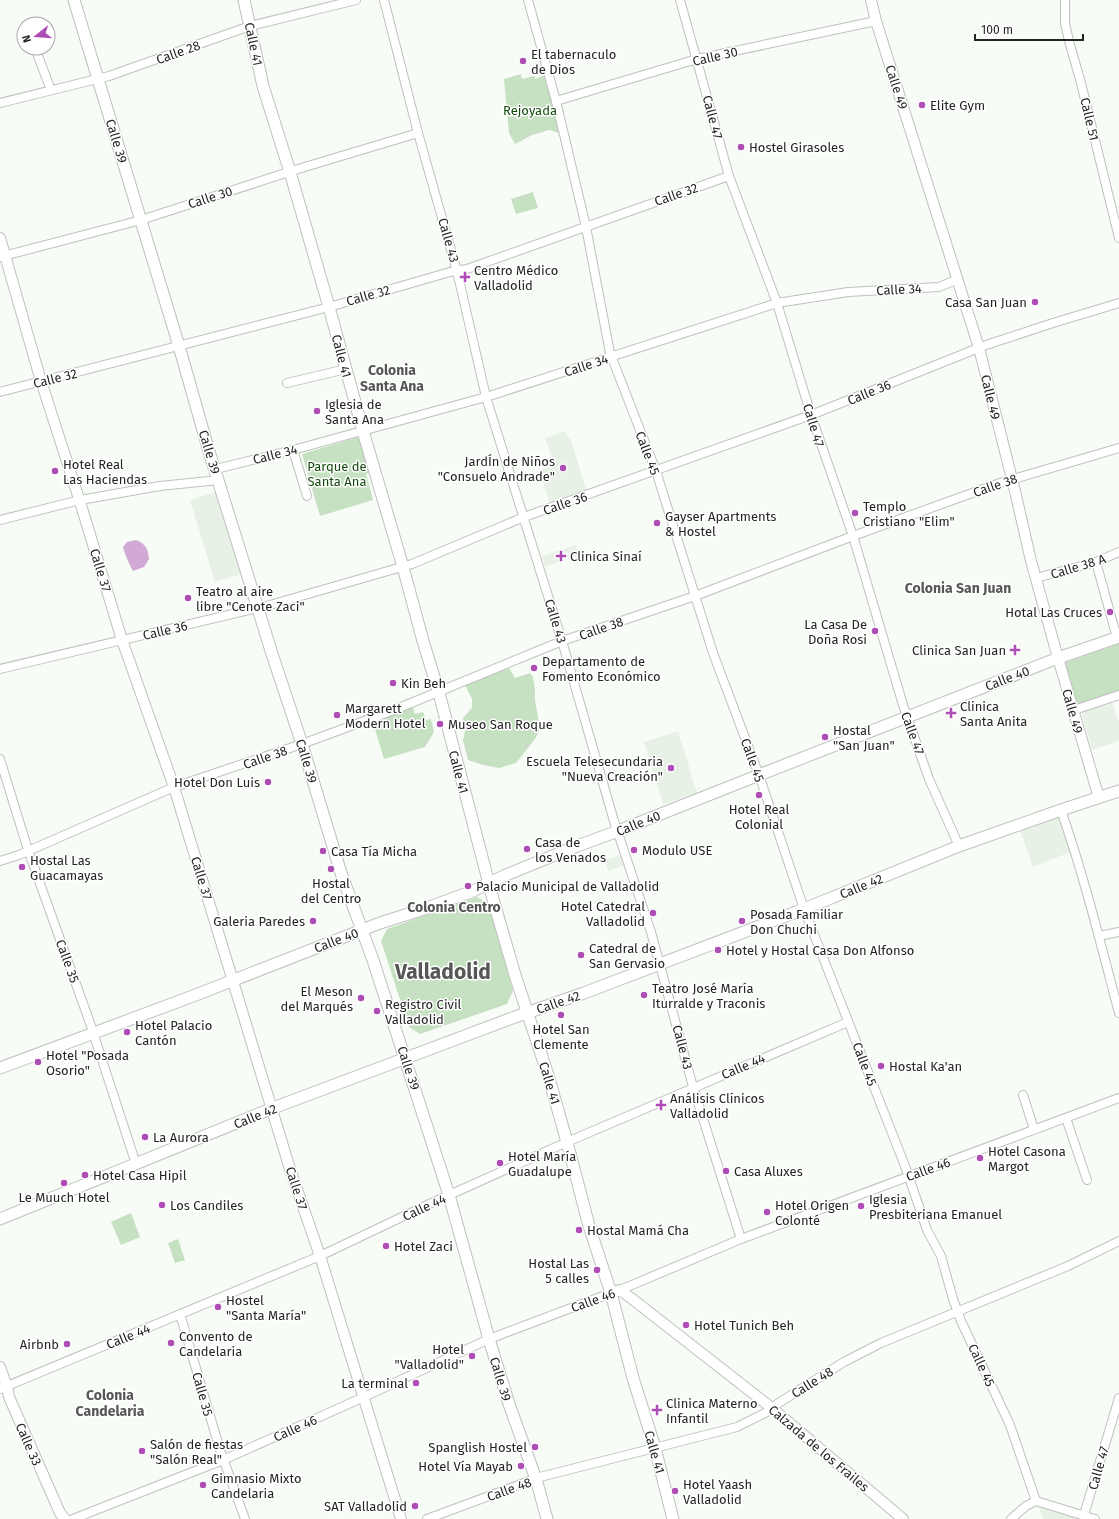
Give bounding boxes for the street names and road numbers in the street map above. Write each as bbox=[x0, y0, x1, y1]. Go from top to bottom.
street label: Calle 41 bbox=[242, 21, 265, 67]
street label: Calle 28 bbox=[154, 38, 202, 67]
street label: Calle 30 bbox=[691, 44, 739, 69]
street label: Calle 49 bbox=[882, 63, 911, 111]
street label: Calle 47 bbox=[700, 94, 726, 141]
street label: Calle 51 bbox=[1077, 96, 1102, 142]
street label: Calle 39 bbox=[103, 117, 130, 165]
street label: Calle 32 bbox=[652, 180, 700, 209]
street label: Calle 30 bbox=[186, 183, 234, 212]
street label: Calle 43 bbox=[435, 216, 462, 264]
street label: Calle 34 bbox=[876, 281, 922, 298]
street label: Calle 32 bbox=[344, 282, 392, 309]
street label: Calle 41 bbox=[329, 333, 354, 379]
street label: Calle 34 bbox=[562, 351, 610, 380]
street label: Calle 32 bbox=[31, 366, 79, 391]
street label: Calle 49 bbox=[978, 373, 1003, 421]
street label: Calle 36 bbox=[845, 377, 893, 408]
street label: Calle 47 bbox=[800, 402, 827, 449]
street label: Calle 39 bbox=[196, 428, 223, 476]
street label: Calle 45 bbox=[632, 429, 663, 477]
street label: Calle 34 bbox=[251, 442, 299, 467]
street label: Calle 38 bbox=[971, 471, 1019, 500]
street label: Calle 36 bbox=[541, 489, 589, 518]
street label: Calle 37 bbox=[87, 547, 114, 594]
street label: Calle 38 A bbox=[1049, 551, 1108, 582]
street label: Calle 43 bbox=[542, 597, 569, 645]
street label: Calle 38 bbox=[577, 614, 625, 643]
street label: Calle 36 bbox=[141, 618, 189, 643]
street label: Calle 40 bbox=[983, 663, 1032, 694]
street label: Calle 49 bbox=[1059, 687, 1086, 735]
street label: Calle 47 bbox=[898, 710, 927, 757]
street label: Calle 45 bbox=[738, 736, 767, 784]
street label: Calle 39 bbox=[293, 737, 320, 785]
street label: Calle 38 bbox=[241, 743, 289, 772]
street label: Calle 41 bbox=[446, 749, 471, 795]
street label: Calle 40 bbox=[614, 808, 662, 839]
street label: Calle 37 bbox=[188, 855, 215, 902]
street label: Calle 42 bbox=[837, 871, 885, 902]
street label: Calle 40 bbox=[312, 925, 361, 956]
street label: Calle 35 bbox=[53, 937, 82, 985]
street label: Calle 42 bbox=[534, 988, 582, 1017]
street label: Calle 43 bbox=[669, 1023, 696, 1071]
street label: Calle 45 bbox=[849, 1040, 880, 1088]
street label: Calle 39 bbox=[394, 1044, 423, 1092]
street label: Calle 44 bbox=[719, 1051, 767, 1082]
street label: Calle 41 bbox=[536, 1060, 563, 1106]
street label: Calle 42 bbox=[231, 1101, 279, 1132]
street label: Calle 46 bbox=[904, 1155, 952, 1184]
street label: Calle 37 bbox=[283, 1165, 311, 1212]
street label: Calle 44 bbox=[400, 1191, 448, 1224]
street label: Calle 46 bbox=[569, 1286, 617, 1315]
street label: Calle 44 bbox=[104, 1321, 152, 1352]
street label: Calle 45 bbox=[965, 1341, 998, 1389]
street label: Calle 39 bbox=[487, 1355, 514, 1403]
street label: Calle 48 bbox=[789, 1364, 836, 1401]
street label: Calle 35 bbox=[189, 1370, 216, 1418]
street label: Calzada de los Frailes bbox=[766, 1402, 872, 1495]
street label: Calle 46 bbox=[271, 1412, 319, 1445]
street label: Calle 33 bbox=[13, 1421, 45, 1468]
street label: Calle 41 bbox=[641, 1429, 668, 1475]
street label: Calle 47 bbox=[1085, 1444, 1112, 1492]
street label: Calle 48 bbox=[485, 1475, 533, 1504]

